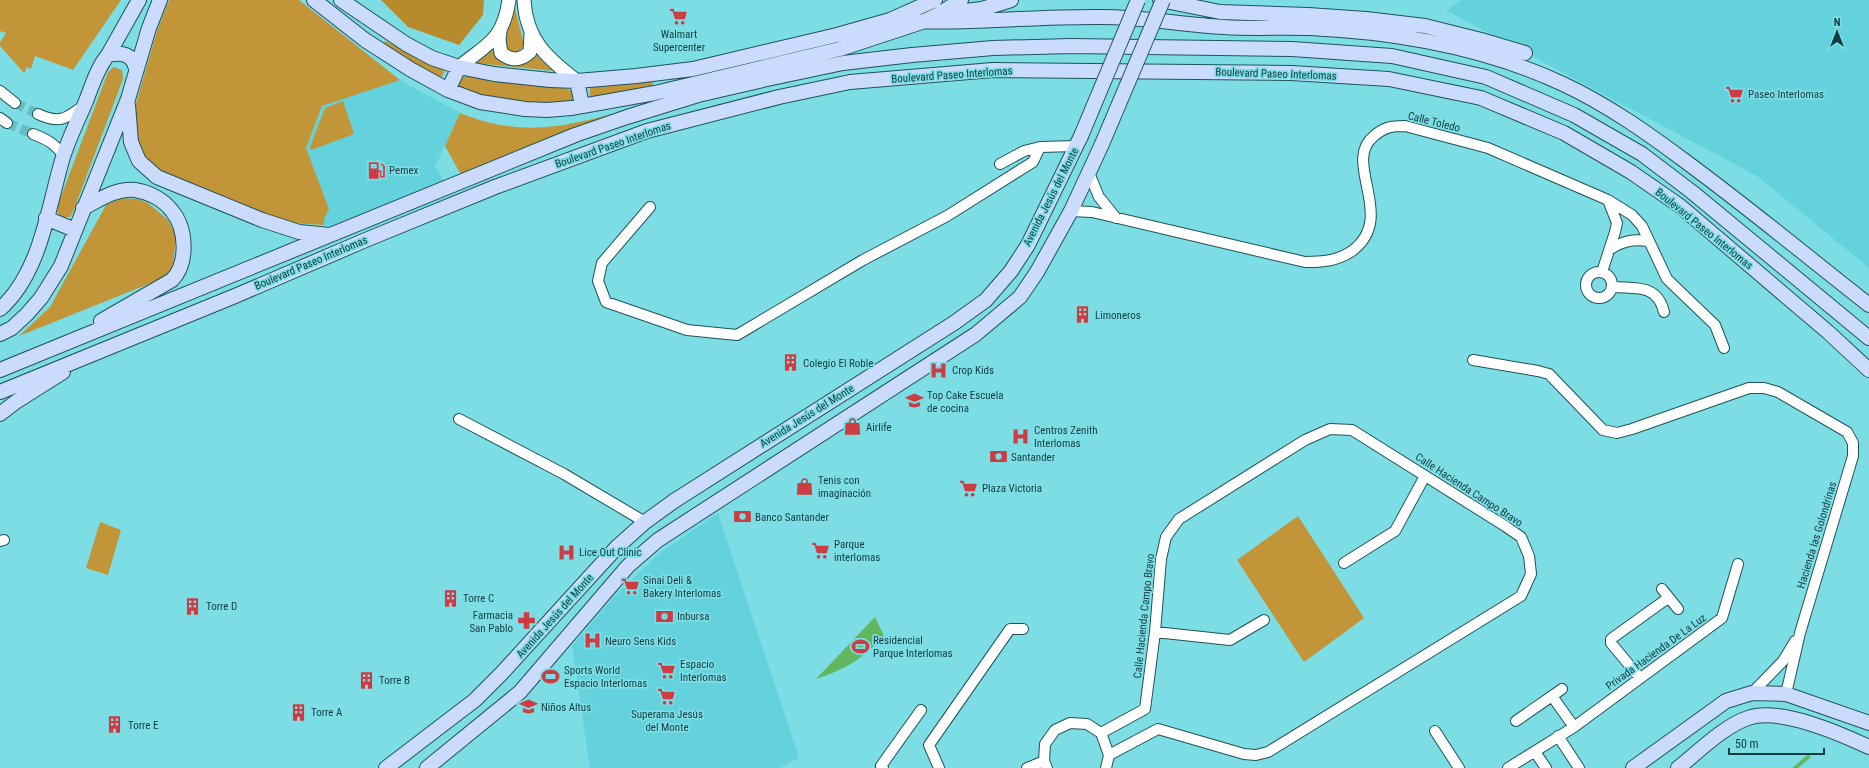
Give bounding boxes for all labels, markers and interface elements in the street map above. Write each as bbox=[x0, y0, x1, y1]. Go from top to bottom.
supermarket icon: Walmart Supercenter bbox=[669, 6, 689, 26]
north arrow bbox=[1817, 12, 1857, 52]
text: N bbox=[1834, 16, 1841, 29]
place label: Walmart Supercenter bbox=[653, 28, 706, 54]
street label: Boulevard Paseo Interlomas bbox=[891, 64, 1013, 86]
street label: Boulevard Paseo Interlomas bbox=[1215, 65, 1337, 83]
supermarket icon: Paseo Interlomas bbox=[1725, 84, 1745, 104]
place label: Paseo Interlomas bbox=[1748, 88, 1824, 101]
street label: Calle Toledo bbox=[1407, 109, 1462, 135]
street label: Boulevard Paseo Interlomas bbox=[553, 119, 673, 171]
street label: Avenida Jesús del Monte bbox=[1021, 146, 1081, 248]
fuel station icon: Pemex bbox=[366, 160, 386, 180]
place label: Pemex bbox=[389, 164, 419, 177]
street label: Boulevard Paseo Interlomas bbox=[1653, 186, 1755, 272]
street label: Boulevard Paseo Interlomas bbox=[253, 233, 369, 293]
building icon: Limoneros bbox=[1072, 305, 1092, 325]
place label: Limoneros bbox=[1095, 309, 1141, 322]
building icon: Colegio El Roble bbox=[780, 353, 800, 373]
place label: Colegio El Roble bbox=[803, 357, 873, 370]
hospital icon: Crop Kids bbox=[929, 360, 949, 380]
place label: Crop Kids bbox=[952, 364, 994, 377]
street label: Avenida Jesús del Monte bbox=[758, 382, 856, 450]
place label: Top Cake Escuela de cocina bbox=[927, 389, 1004, 415]
school or university icon: Top Cake Escuela de cocina bbox=[904, 391, 924, 411]
shop icon: Airlife bbox=[843, 417, 863, 437]
place label: Airlife bbox=[866, 421, 892, 434]
place label: Centros Zenith Interlomas bbox=[1034, 424, 1098, 450]
hospital icon: Centros Zenith Interlomas bbox=[1011, 426, 1031, 446]
bank icon: Santander bbox=[988, 447, 1008, 467]
street label: Calle Hacienda Campo Bravo bbox=[1413, 450, 1526, 530]
place label: Santander bbox=[1011, 451, 1056, 464]
place label: Tenis con imaginación bbox=[818, 474, 871, 500]
shop icon: Tenis con imaginación bbox=[795, 476, 815, 496]
supermarket icon: Plaza Victoria bbox=[959, 478, 979, 498]
street label: Hacienda las Golondrinas bbox=[1795, 480, 1839, 590]
place label: Plaza Victoria bbox=[982, 482, 1042, 495]
bank icon: Banco Santander bbox=[732, 507, 752, 527]
place label: Banco Santander bbox=[755, 511, 829, 524]
place label: Parque interlomas bbox=[834, 538, 880, 564]
supermarket icon: Parque interlomas bbox=[811, 540, 831, 560]
hospital icon: Lice Out Clinic bbox=[556, 542, 576, 562]
place label: Lice Out Clinic bbox=[579, 546, 641, 559]
street label: Calle Hacienda Campo Bravo bbox=[1131, 552, 1157, 679]
street label: Avenida Jesús del Monte bbox=[514, 571, 596, 661]
place label: Sinai Deli & Bakery Interlomas bbox=[643, 574, 721, 600]
supermarket icon: Sinai Deli & Bakery Interlomas bbox=[620, 576, 640, 596]
building icon: Torre C bbox=[440, 588, 460, 608]
place label: Torre C bbox=[463, 592, 494, 605]
building icon: Torre D bbox=[183, 596, 203, 616]
place label: Torre D bbox=[206, 600, 237, 613]
bank icon: Inbursa bbox=[654, 606, 674, 626]
place label: Farmacia San Pablo bbox=[469, 609, 513, 635]
place label: Inbursa bbox=[677, 610, 709, 623]
pharmacy icon: Farmacia San Pablo bbox=[516, 611, 536, 631]
street label: Privada Hacienda De La Luz bbox=[1603, 611, 1709, 693]
hospital icon: Neuro Sens Kids bbox=[582, 631, 602, 651]
place label: Residencial Parque Interlomas bbox=[873, 634, 953, 660]
place label: Neuro Sens Kids bbox=[605, 635, 676, 648]
sports icon: Residencial Parque Interlomas bbox=[850, 636, 870, 656]
place label: Espacio Interlomas bbox=[680, 658, 726, 684]
supermarket icon: Espacio Interlomas bbox=[657, 660, 677, 680]
place label: Sports World Espacio Interlomas bbox=[564, 664, 647, 690]
sports icon: Sports World Espacio Interlomas bbox=[541, 666, 561, 686]
building icon: Torre B bbox=[356, 670, 376, 690]
place label: Torre B bbox=[379, 674, 410, 687]
supermarket icon: Superama Jesús del Monte bbox=[657, 686, 677, 706]
school or university icon: Niños Altus bbox=[518, 697, 538, 717]
place label: Niños Altus bbox=[541, 701, 591, 714]
building icon: Torre A bbox=[288, 702, 308, 722]
place label: Torre A bbox=[311, 706, 343, 719]
place label: Superama Jesús del Monte bbox=[631, 708, 703, 734]
building icon: Torre E bbox=[105, 715, 125, 735]
place label: Torre E bbox=[128, 719, 159, 732]
scale bar bbox=[1729, 730, 1824, 756]
text: 50 m bbox=[1735, 737, 1759, 751]

